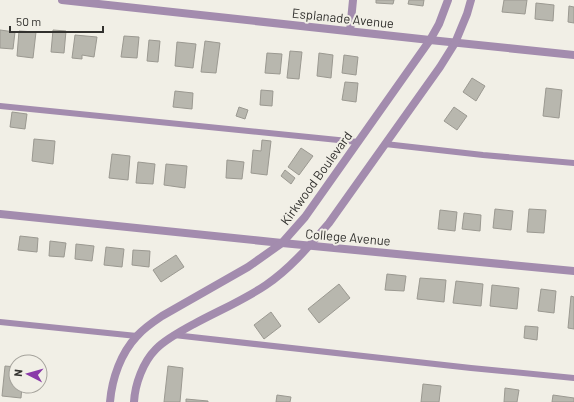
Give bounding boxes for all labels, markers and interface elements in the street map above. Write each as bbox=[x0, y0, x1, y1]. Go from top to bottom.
street label: Esplanade Avenue bbox=[291, 5, 395, 31]
scale bar bbox=[10, 8, 103, 34]
text: 50 m bbox=[16, 14, 41, 28]
street label: Kirkwood Boulevard bbox=[277, 128, 355, 228]
street label: College Avenue bbox=[305, 225, 391, 249]
north arrow bbox=[8, 354, 48, 394]
text: N bbox=[11, 369, 24, 377]

